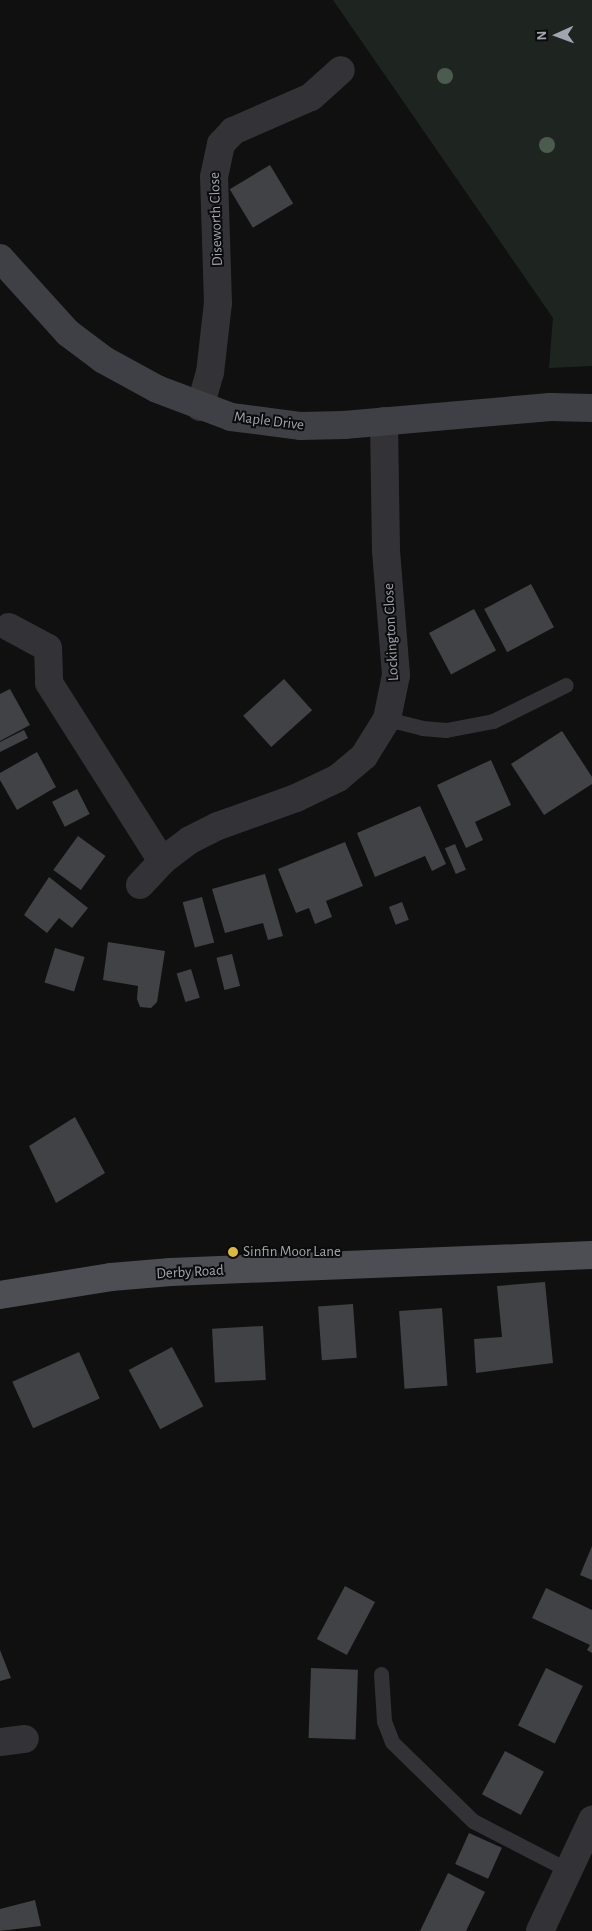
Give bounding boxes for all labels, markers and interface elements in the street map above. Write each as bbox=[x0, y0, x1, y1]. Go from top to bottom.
north arrow bbox=[532, 10, 582, 60]
text: N bbox=[535, 30, 549, 41]
street label: Diseworth Close bbox=[205, 172, 227, 266]
street label: Maple Drive bbox=[233, 408, 305, 434]
street label: Lockington Close bbox=[379, 583, 403, 681]
place label: Sinfin Moor Lane bbox=[243, 1243, 341, 1261]
marker: Sinfin Moor Lane bbox=[227, 1246, 239, 1258]
street label: Derby Road bbox=[156, 1261, 224, 1283]

